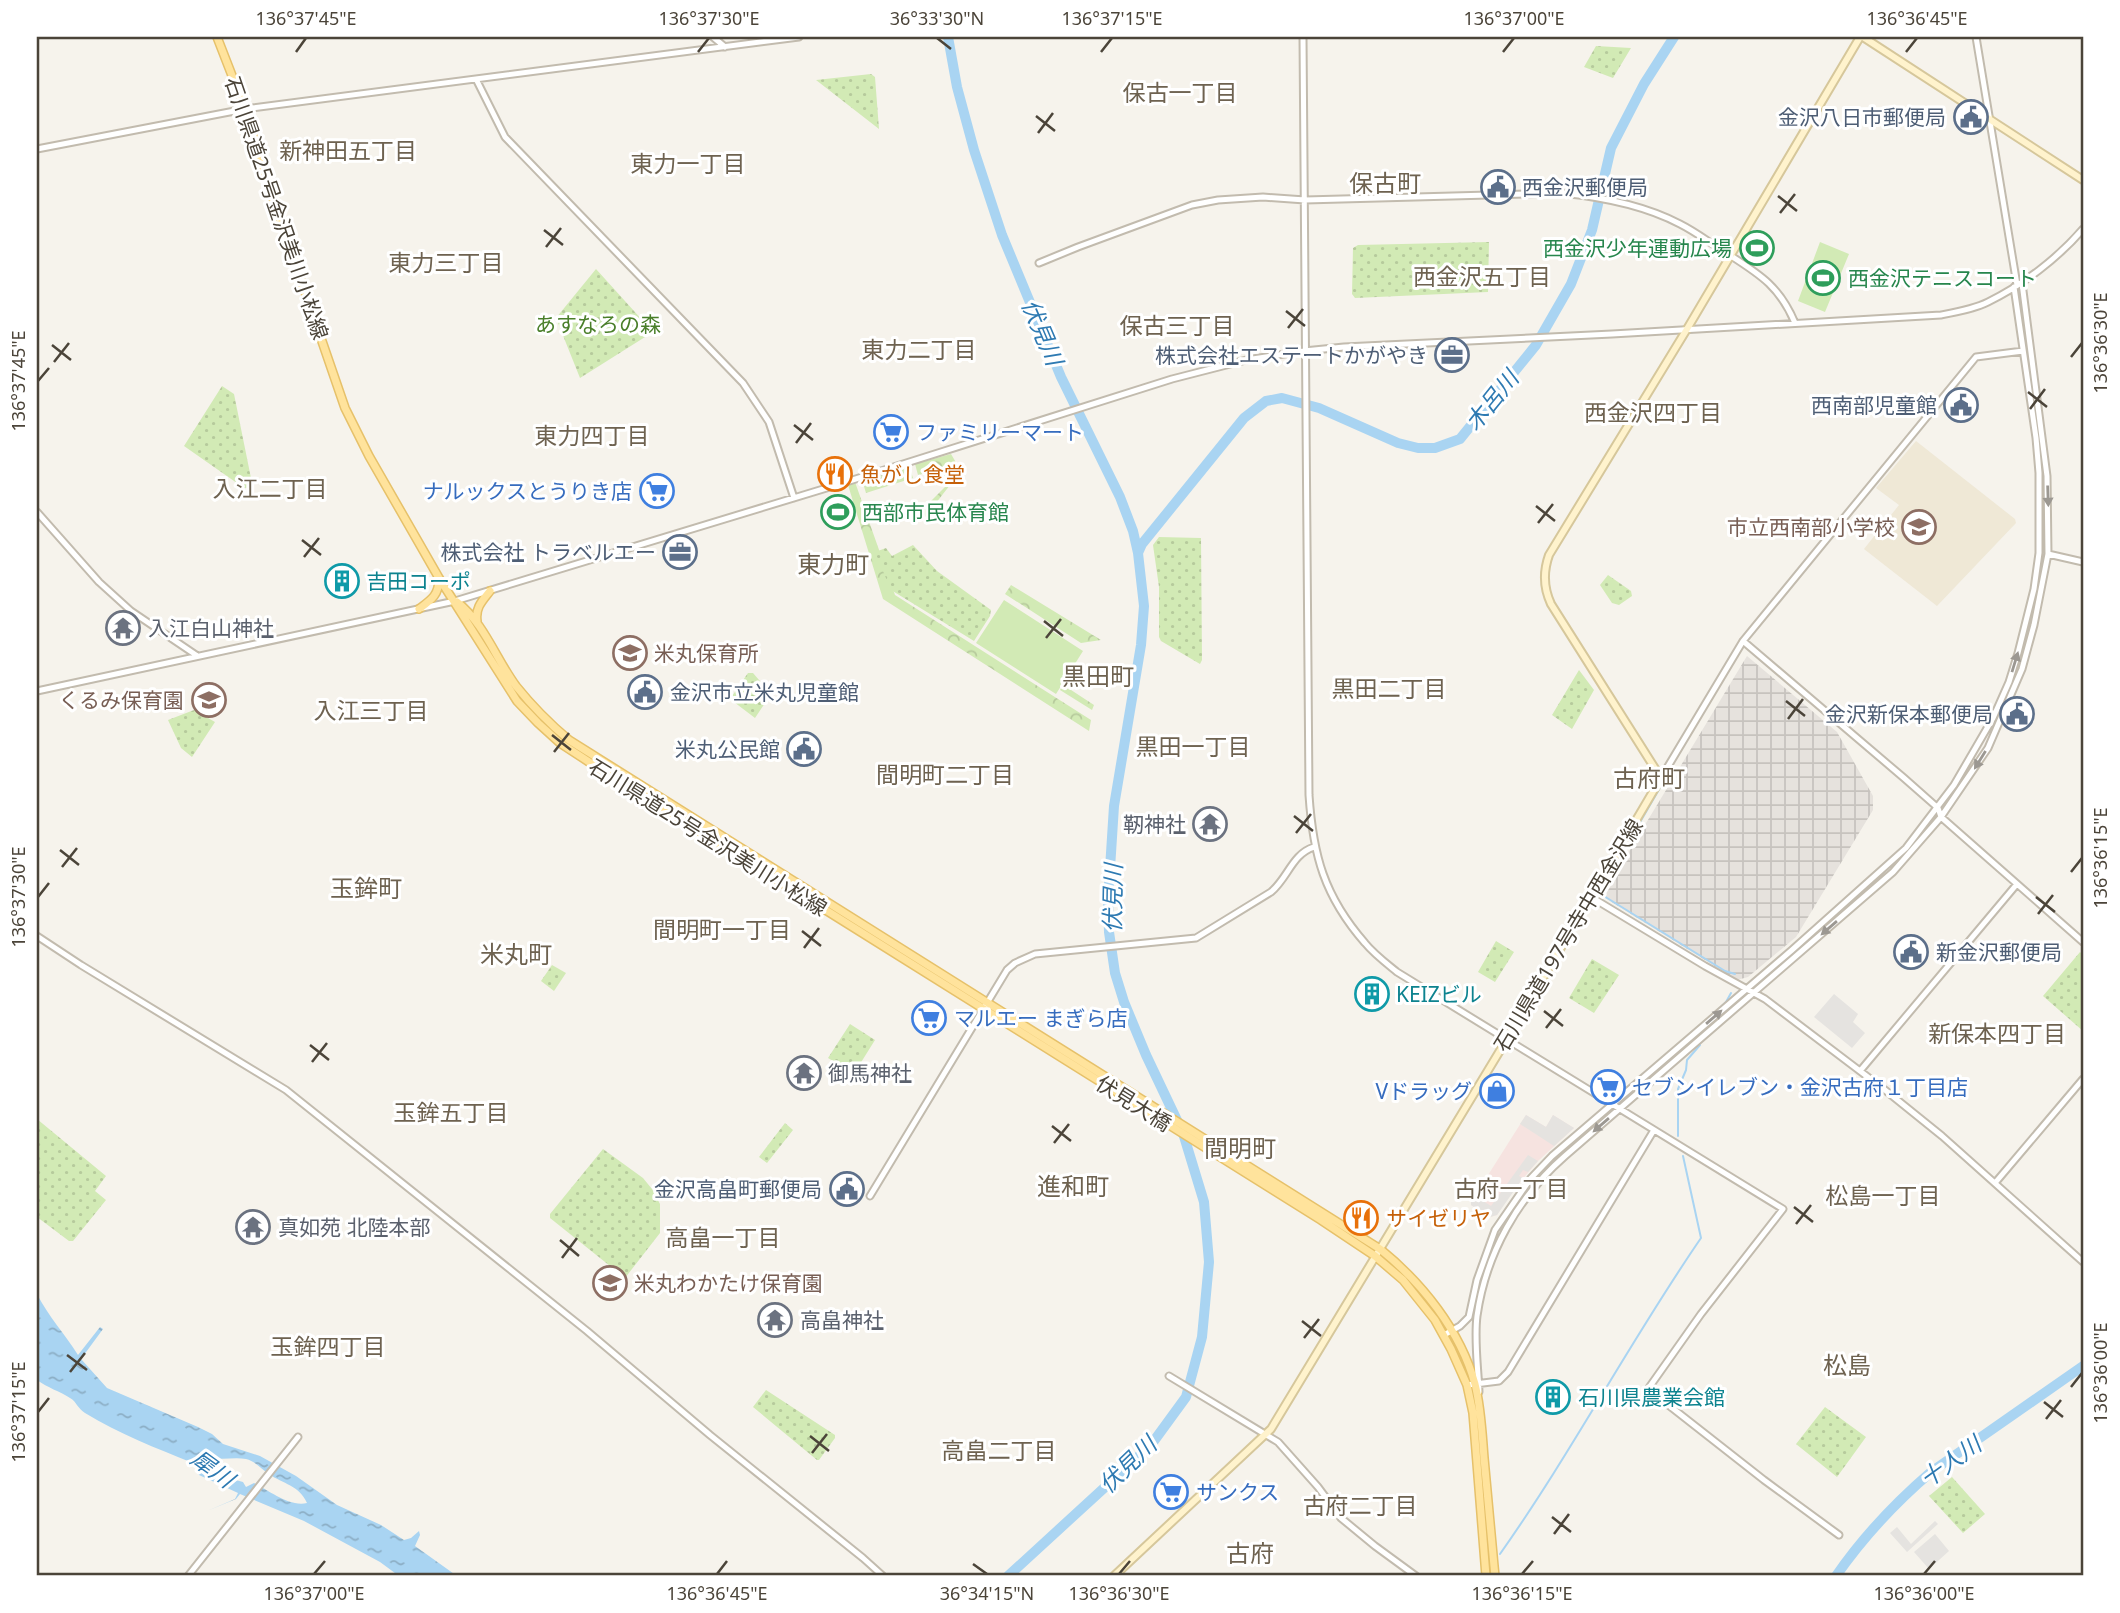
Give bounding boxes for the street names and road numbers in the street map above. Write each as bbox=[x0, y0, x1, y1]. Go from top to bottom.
street label: 石川県道25号金沢美川小松線 bbox=[219, 73, 335, 343]
street label: 石川県道25号金沢美川小松線 bbox=[584, 752, 832, 922]
street label: 石川県道197号寺中西金沢線 bbox=[1487, 813, 1649, 1057]
street label: 伏見大橋 bbox=[1091, 1069, 1177, 1137]

